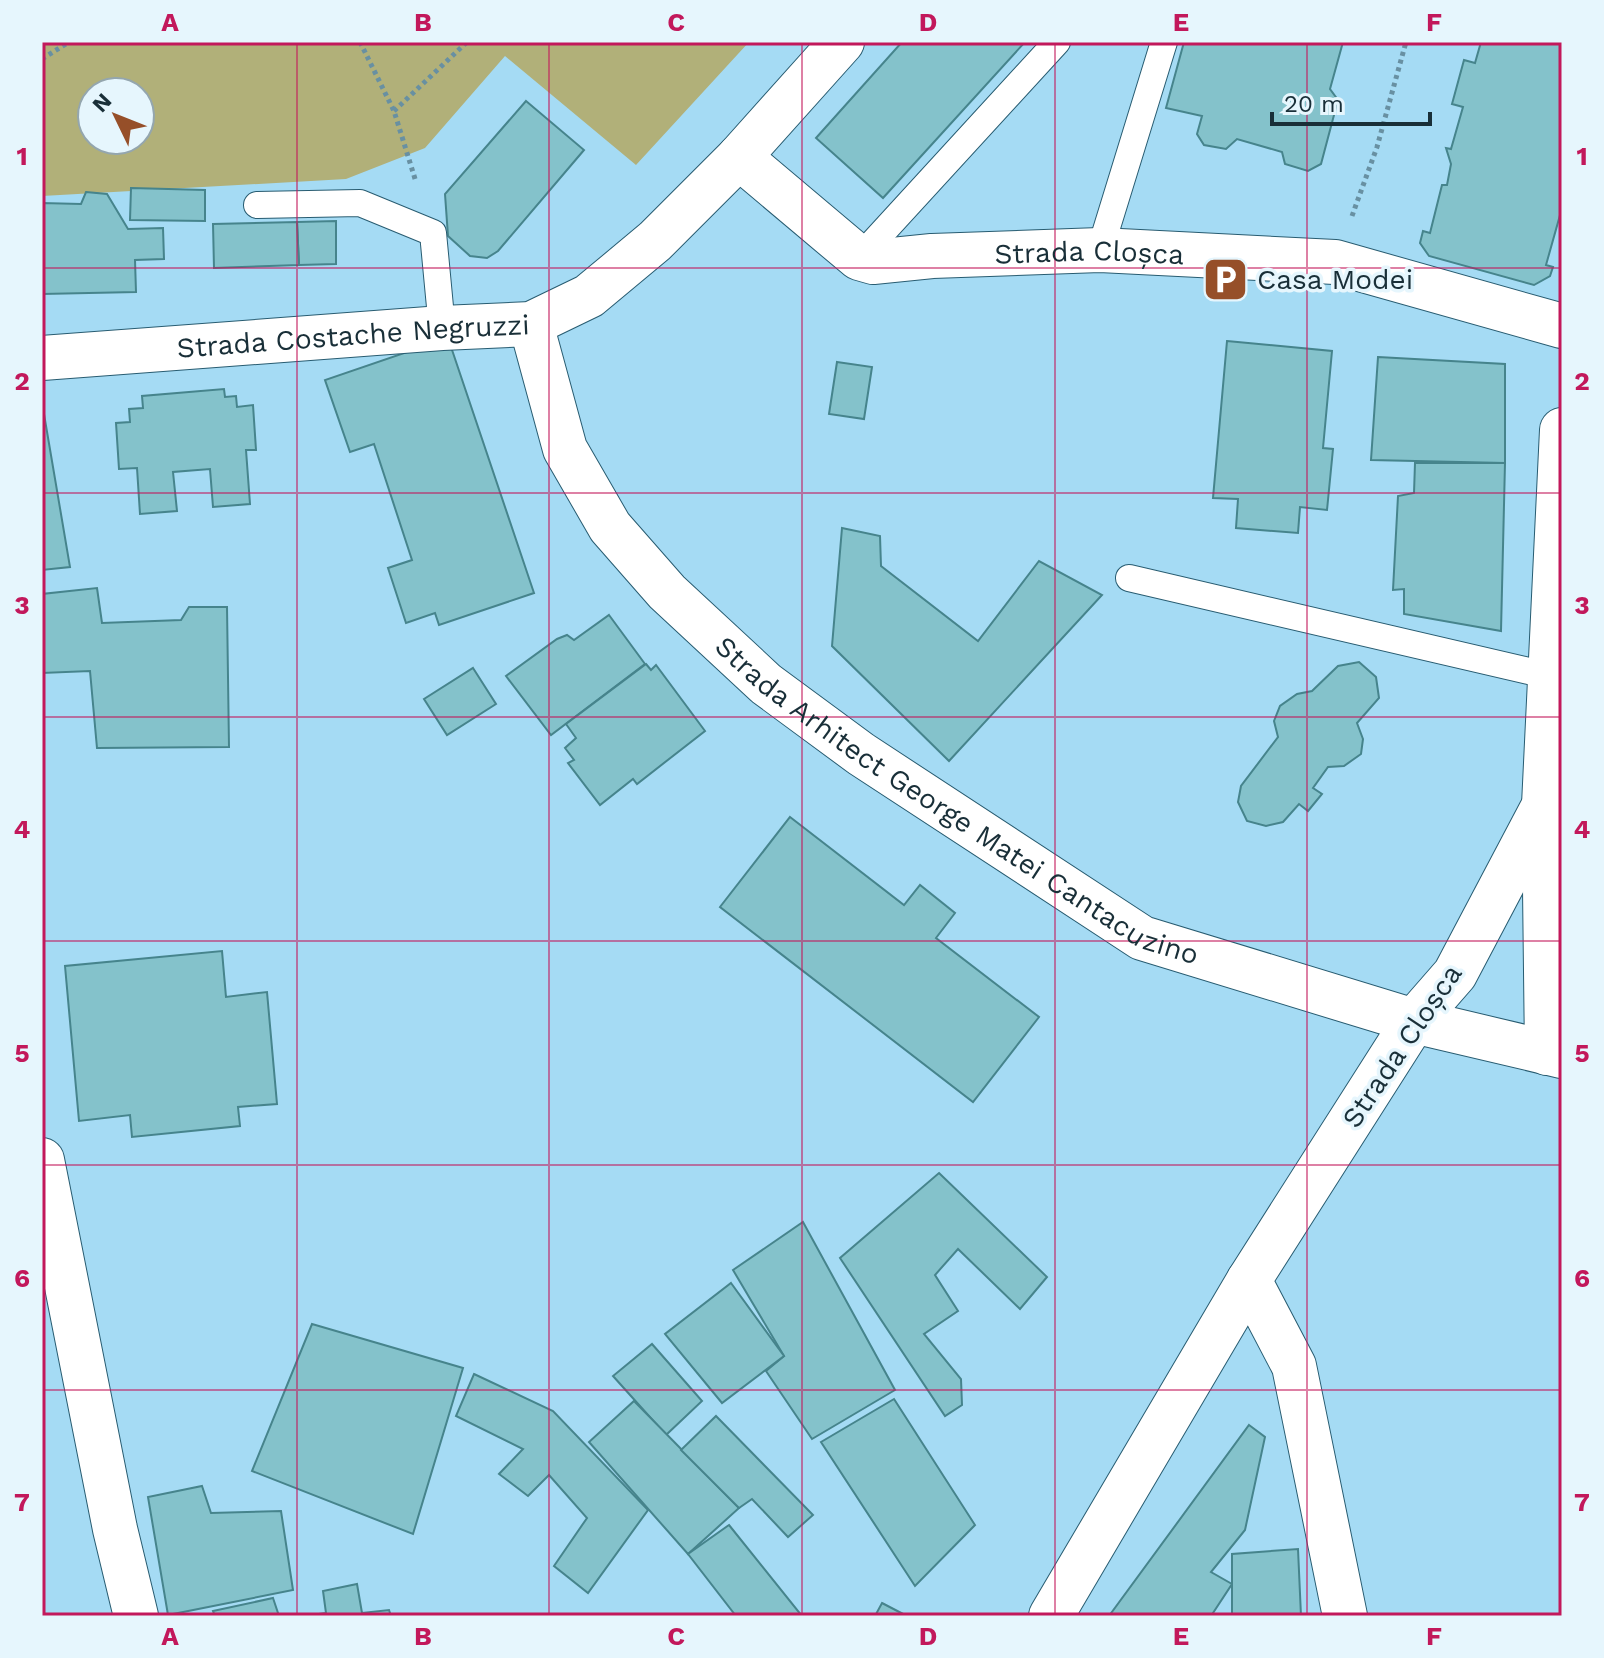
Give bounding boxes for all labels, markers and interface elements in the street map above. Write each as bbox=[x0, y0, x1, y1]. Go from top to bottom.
text: A bbox=[161, 7, 179, 37]
text: B bbox=[414, 7, 432, 37]
text: C bbox=[667, 7, 685, 37]
text: D bbox=[919, 7, 937, 37]
text: E bbox=[1173, 7, 1189, 37]
text: F bbox=[1426, 7, 1442, 37]
north arrow bbox=[76, 76, 156, 156]
scale bar bbox=[1272, 76, 1430, 126]
text: N bbox=[87, 88, 116, 117]
text: 20 m bbox=[1284, 90, 1344, 118]
text: 1 bbox=[16, 141, 28, 171]
text: 1 bbox=[1576, 141, 1588, 171]
street label: Strada Cloșca bbox=[994, 233, 1185, 271]
parking icon: Casa Modei bbox=[1202, 255, 1250, 303]
place label: Casa Modei bbox=[1257, 263, 1413, 296]
street label: Strada Costache Negruzzi bbox=[176, 308, 530, 364]
text: 2 bbox=[14, 366, 30, 396]
text: 2 bbox=[1574, 366, 1590, 396]
text: 3 bbox=[14, 590, 30, 620]
text: 3 bbox=[1574, 590, 1590, 620]
street label: Strada Arhitect George Matei Cantacuzino bbox=[709, 629, 1203, 971]
text: 4 bbox=[14, 814, 31, 844]
text: 4 bbox=[1574, 814, 1591, 844]
street label: Strada Cloșca bbox=[1335, 958, 1469, 1134]
text: 5 bbox=[14, 1038, 30, 1068]
text: 5 bbox=[1574, 1038, 1590, 1068]
text: 6 bbox=[14, 1263, 30, 1293]
text: 6 bbox=[1574, 1263, 1590, 1293]
text: 7 bbox=[14, 1487, 30, 1517]
text: 7 bbox=[1574, 1487, 1590, 1517]
text: A bbox=[161, 1621, 179, 1651]
text: B bbox=[414, 1621, 432, 1651]
text: C bbox=[667, 1621, 685, 1651]
text: D bbox=[919, 1621, 937, 1651]
text: E bbox=[1173, 1621, 1189, 1651]
text: F bbox=[1426, 1621, 1442, 1651]

